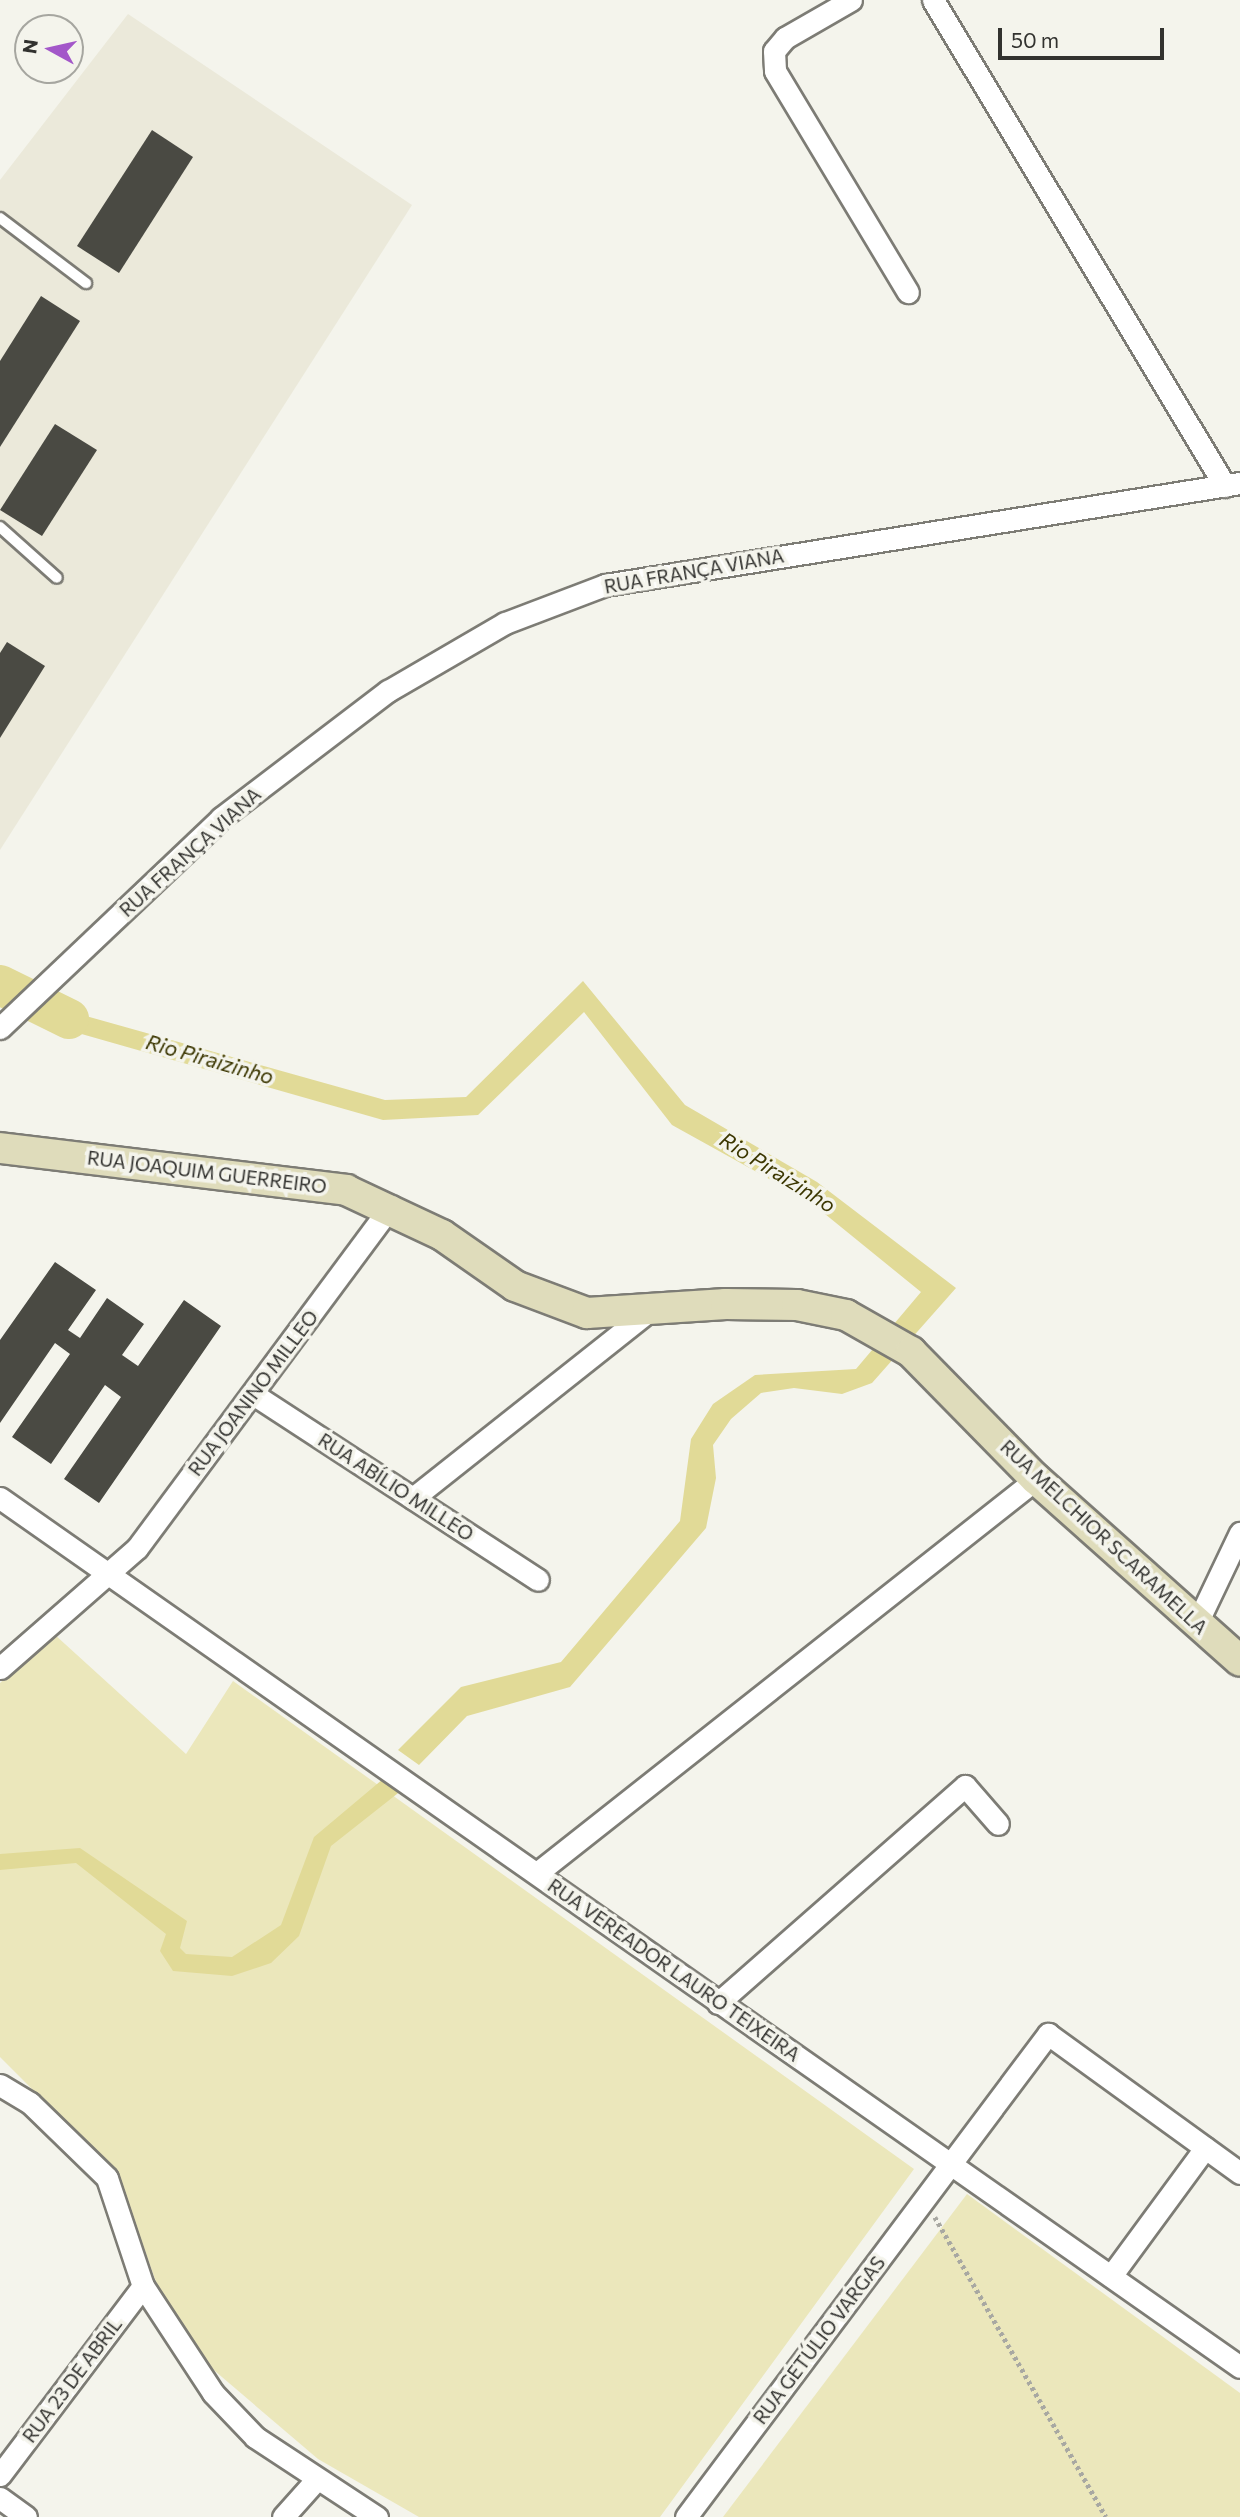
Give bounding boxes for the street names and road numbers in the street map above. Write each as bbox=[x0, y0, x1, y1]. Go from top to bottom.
street label: RUA FRANÇA VIANA bbox=[602, 544, 786, 598]
street label: RUA FRANÇA VIANA bbox=[115, 783, 265, 921]
street label: RUA JOAQUIM GUERREIRO bbox=[86, 1146, 328, 1198]
street label: RUA JOANINO MILLEO bbox=[183, 1306, 323, 1480]
street label: RUA ABÍLIO MILLEO bbox=[314, 1428, 478, 1546]
street label: RUA MELCHIOR SCARAMELLA bbox=[996, 1435, 1212, 1639]
street label: RUA VEREADOR LAURO TEIXEIRA bbox=[543, 1874, 805, 2066]
street label: RUA GETÚLIO VARGAS bbox=[748, 2252, 890, 2428]
street label: RUA 23 DE ABRIL bbox=[18, 2313, 126, 2447]

